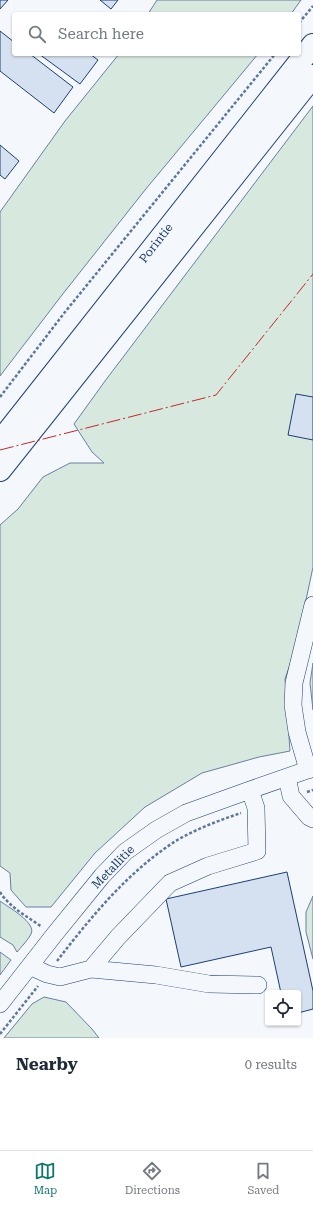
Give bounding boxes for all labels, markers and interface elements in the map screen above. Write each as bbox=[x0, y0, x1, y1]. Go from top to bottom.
search box bbox=[12, 12, 301, 56]
icon: search bbox=[26, 23, 48, 45]
text: Search here bbox=[58, 25, 144, 43]
street label: Porintie bbox=[136, 220, 176, 266]
street label: Metallitie bbox=[89, 842, 137, 892]
map controls bbox=[265, 990, 301, 1026]
button: locate bbox=[265, 990, 301, 1026]
text: Nearby bbox=[16, 1054, 78, 1074]
text: 0 results bbox=[245, 1057, 297, 1072]
tab: Map bbox=[34, 1160, 57, 1197]
tab: Directions bbox=[125, 1160, 180, 1197]
tab: Saved bbox=[247, 1160, 279, 1197]

